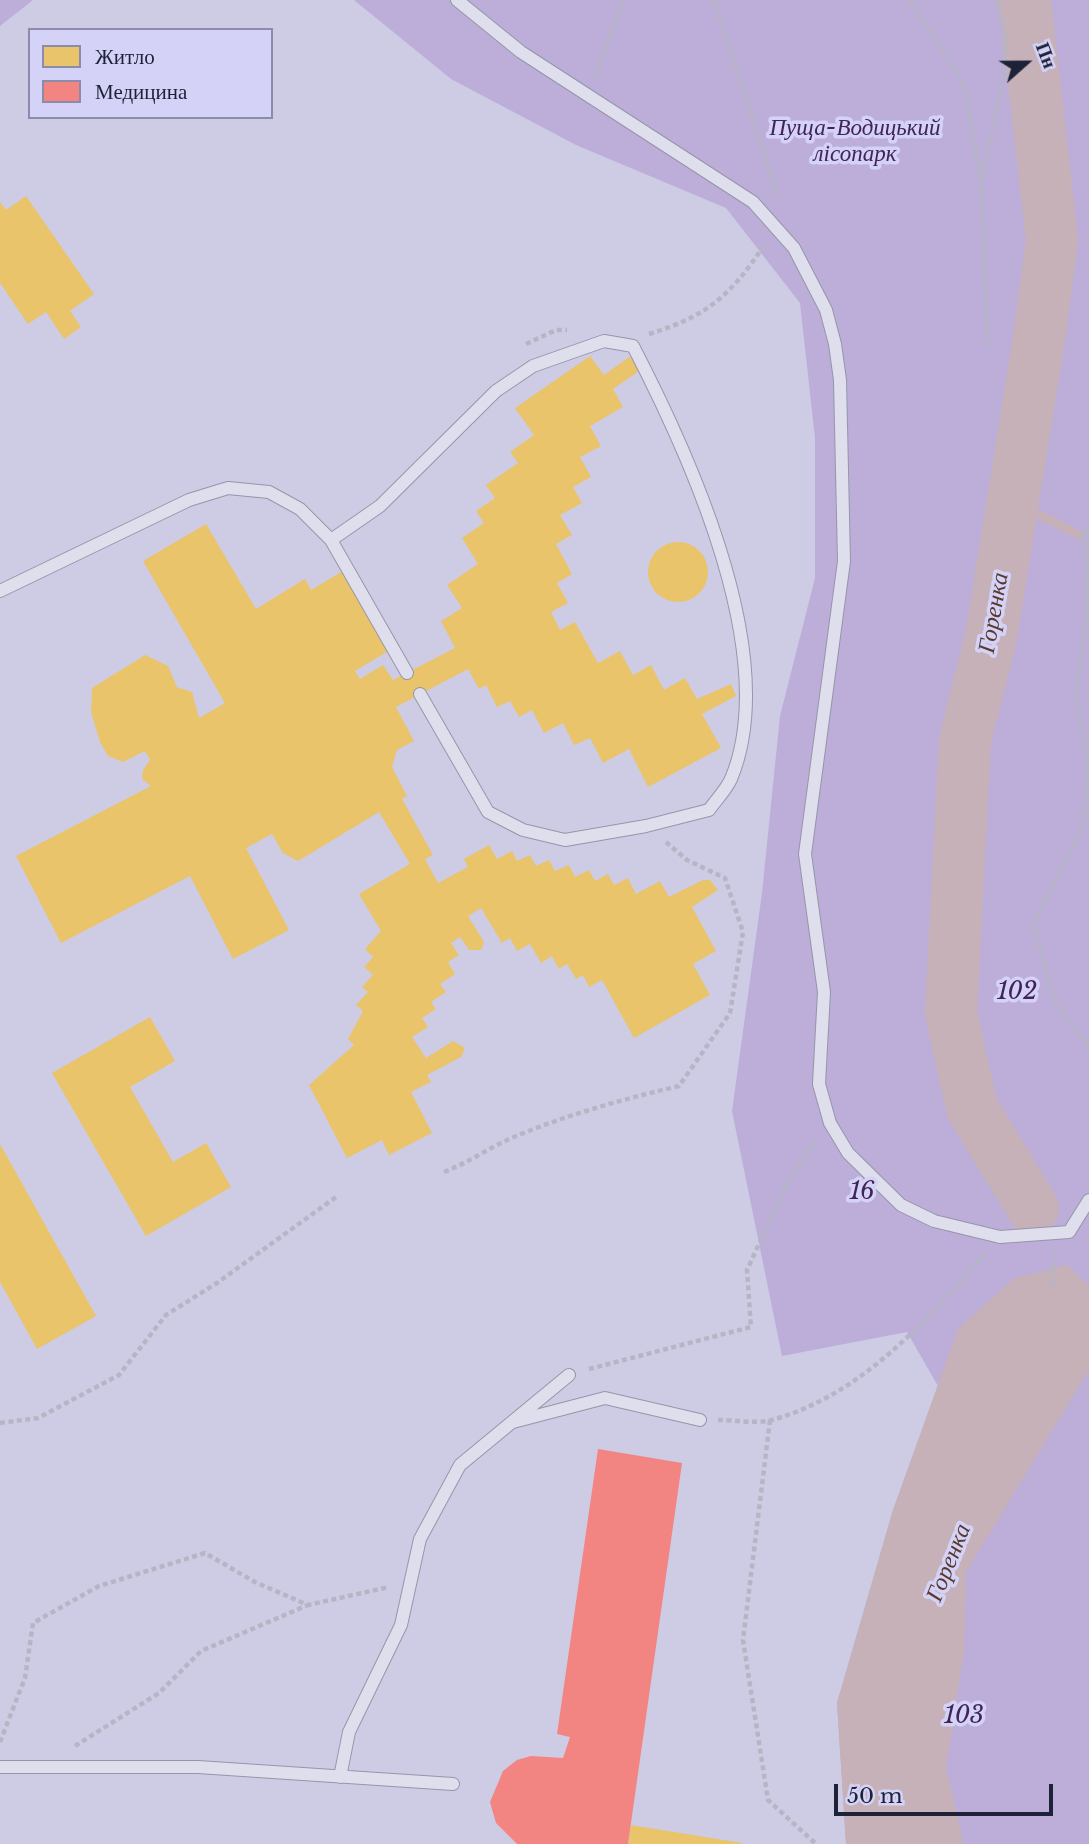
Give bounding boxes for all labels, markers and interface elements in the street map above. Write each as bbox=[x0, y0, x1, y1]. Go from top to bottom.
legend bbox=[28, 28, 273, 119]
north arrow bbox=[991, 28, 1061, 98]
text: Пн bbox=[1031, 39, 1061, 71]
text: Житло bbox=[95, 44, 155, 70]
text: Медицина bbox=[95, 79, 187, 105]
park label: Пуща-Водицький лісопарк bbox=[769, 115, 941, 169]
water label: Горенка bbox=[973, 570, 1015, 656]
park label: 102 bbox=[997, 979, 1037, 1007]
park label: 16 bbox=[849, 1179, 875, 1207]
water label: Горенка bbox=[920, 1520, 978, 1606]
park label: 103 bbox=[944, 1703, 984, 1731]
scale bar bbox=[837, 1770, 1056, 1814]
text: 50 m bbox=[847, 1783, 902, 1809]

